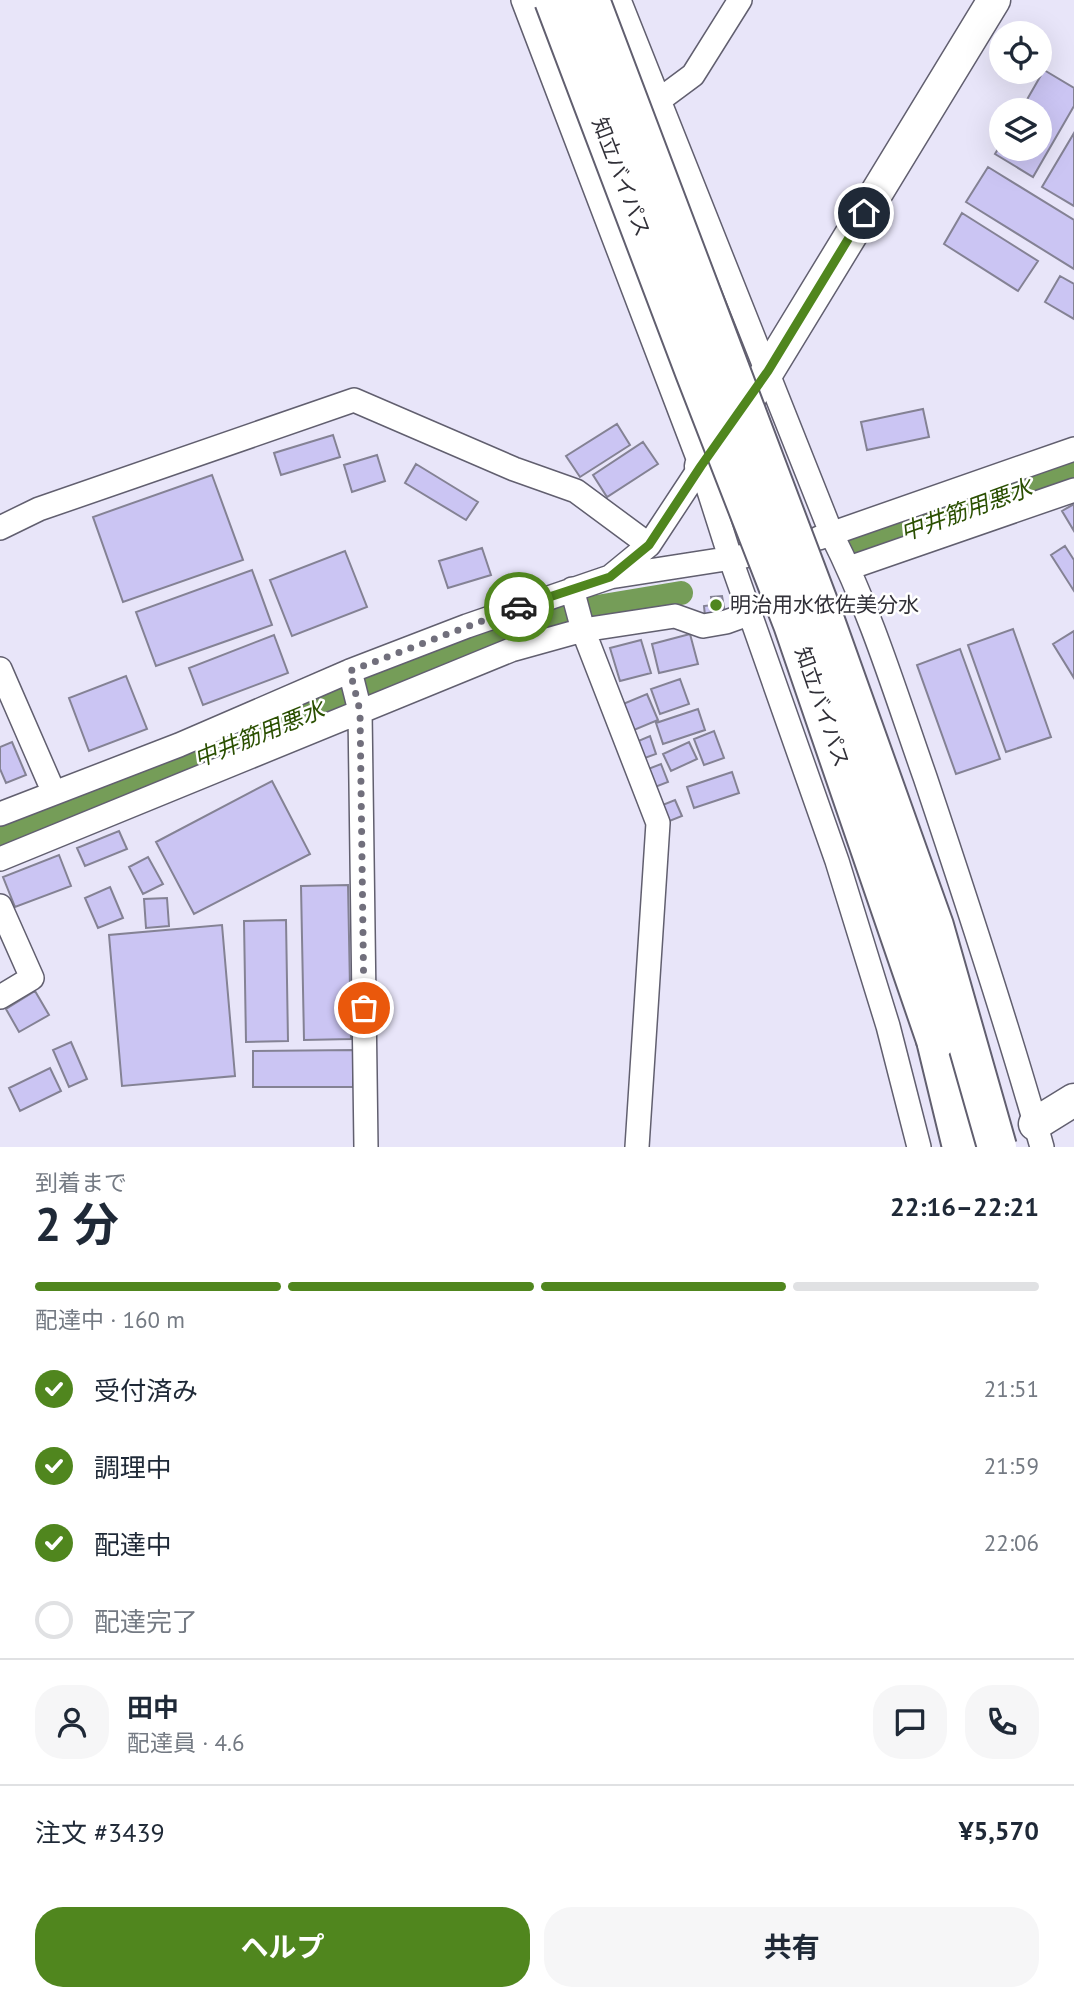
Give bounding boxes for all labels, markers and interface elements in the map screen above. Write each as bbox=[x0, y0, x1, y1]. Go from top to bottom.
map controls bbox=[989, 21, 1052, 161]
button: locate bbox=[989, 21, 1052, 84]
button: layers bbox=[989, 98, 1052, 161]
street label: 知立バイパス bbox=[586, 113, 657, 240]
pin bbox=[834, 183, 894, 243]
icon: home bbox=[845, 194, 883, 232]
water label: 中井筋用悪水 bbox=[896, 471, 1038, 547]
courier bbox=[484, 572, 554, 642]
icon: car bbox=[500, 588, 538, 626]
place label: 明治用水依佐美分水 bbox=[730, 591, 919, 618]
marker: 明治用水依佐美分水 bbox=[708, 597, 724, 613]
street label: 知立バイパス bbox=[789, 643, 856, 771]
water label: 中井筋用悪水 bbox=[189, 693, 331, 773]
pin bbox=[334, 978, 394, 1038]
icon: bag bbox=[345, 989, 383, 1027]
text: 到着まで bbox=[35, 1168, 127, 1197]
text: 22:16–22:21 bbox=[890, 1190, 1039, 1223]
text: 2 分 bbox=[35, 1194, 119, 1254]
text: 配達中 · 160 m bbox=[35, 1305, 185, 1334]
icon: check bbox=[35, 1370, 73, 1408]
text: 受付済み bbox=[94, 1374, 198, 1407]
text: 21:51 bbox=[984, 1374, 1039, 1403]
icon: check bbox=[35, 1447, 73, 1485]
text: 調理中 bbox=[94, 1451, 172, 1484]
text: 21:59 bbox=[984, 1451, 1039, 1480]
icon: check bbox=[35, 1524, 73, 1562]
text: 配達中 bbox=[94, 1528, 172, 1561]
text: 22:06 bbox=[984, 1528, 1039, 1557]
text: 配達完了 bbox=[94, 1605, 198, 1638]
button: person bbox=[35, 1685, 109, 1759]
button: chat bbox=[873, 1685, 947, 1759]
button: phone bbox=[965, 1685, 1039, 1759]
text: 田中 bbox=[127, 1691, 179, 1724]
text: 配達員 · 4.6 bbox=[127, 1728, 244, 1757]
text: ¥5,570 bbox=[959, 1814, 1039, 1847]
text: 注文 #3439 bbox=[35, 1816, 165, 1849]
button: ヘルプ bbox=[35, 1907, 530, 1987]
button: 共有 bbox=[544, 1907, 1039, 1987]

